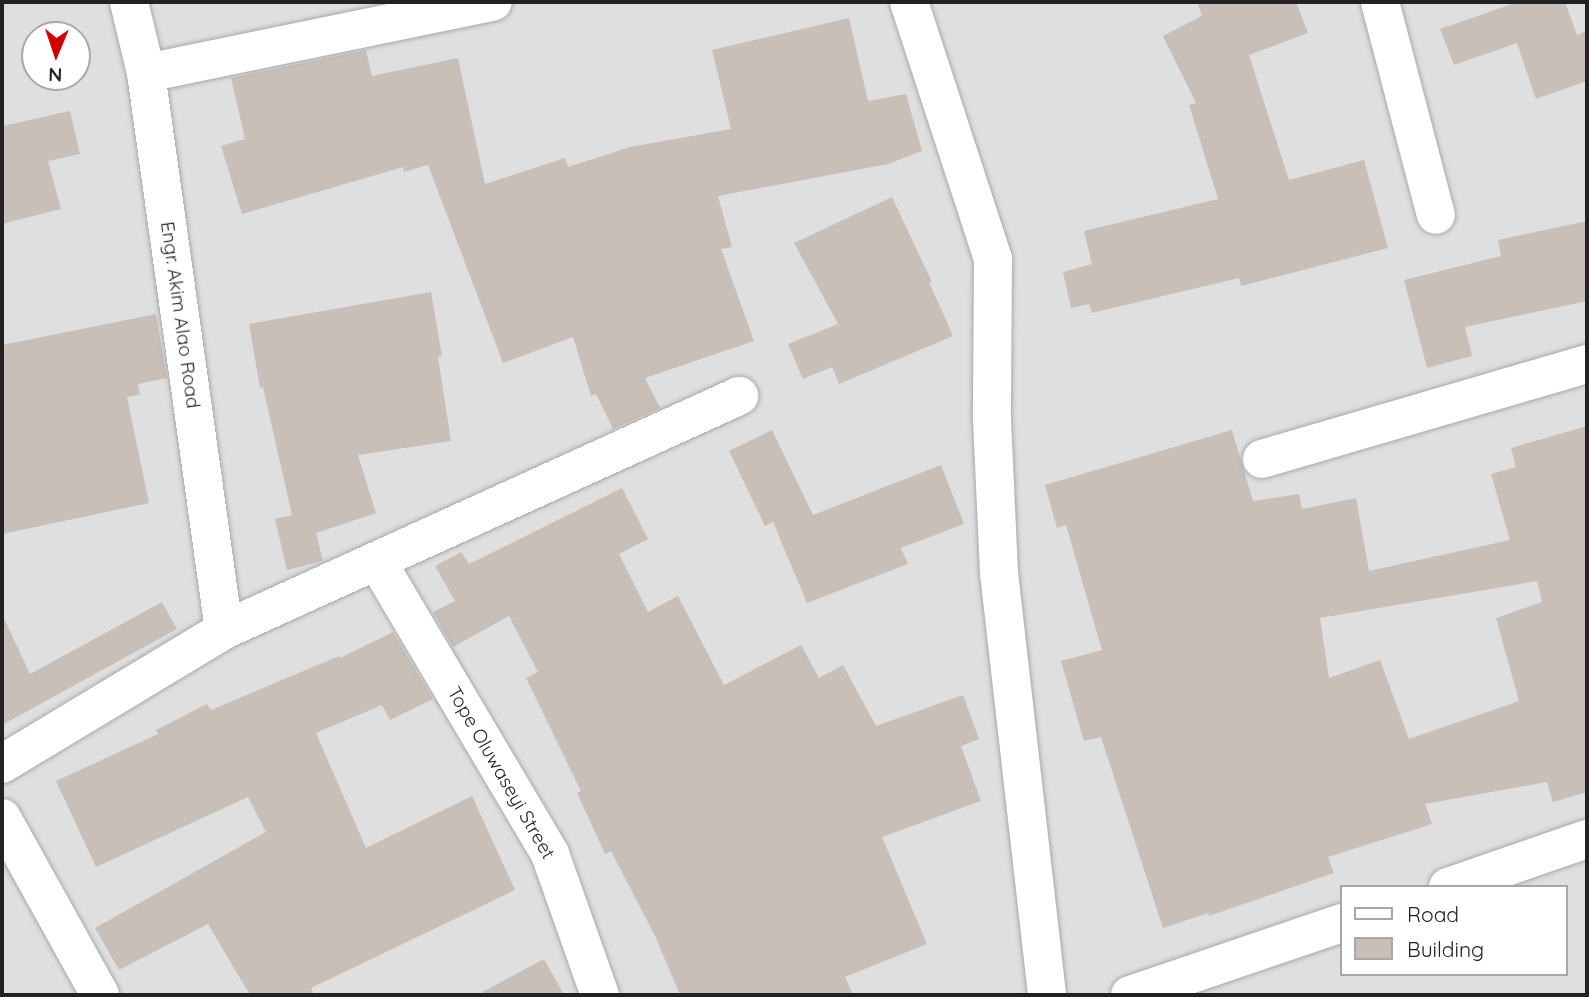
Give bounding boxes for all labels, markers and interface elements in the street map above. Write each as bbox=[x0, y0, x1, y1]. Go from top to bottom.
north arrow bbox=[21, 21, 91, 91]
text: N bbox=[48, 63, 63, 87]
street label: Engr. Akim Alao Road bbox=[156, 220, 204, 410]
street label: Tope Oluwaseyi Street bbox=[442, 683, 560, 863]
legend bbox=[1340, 885, 1568, 976]
text: Road bbox=[1407, 901, 1459, 927]
text: Building bbox=[1407, 936, 1484, 962]

